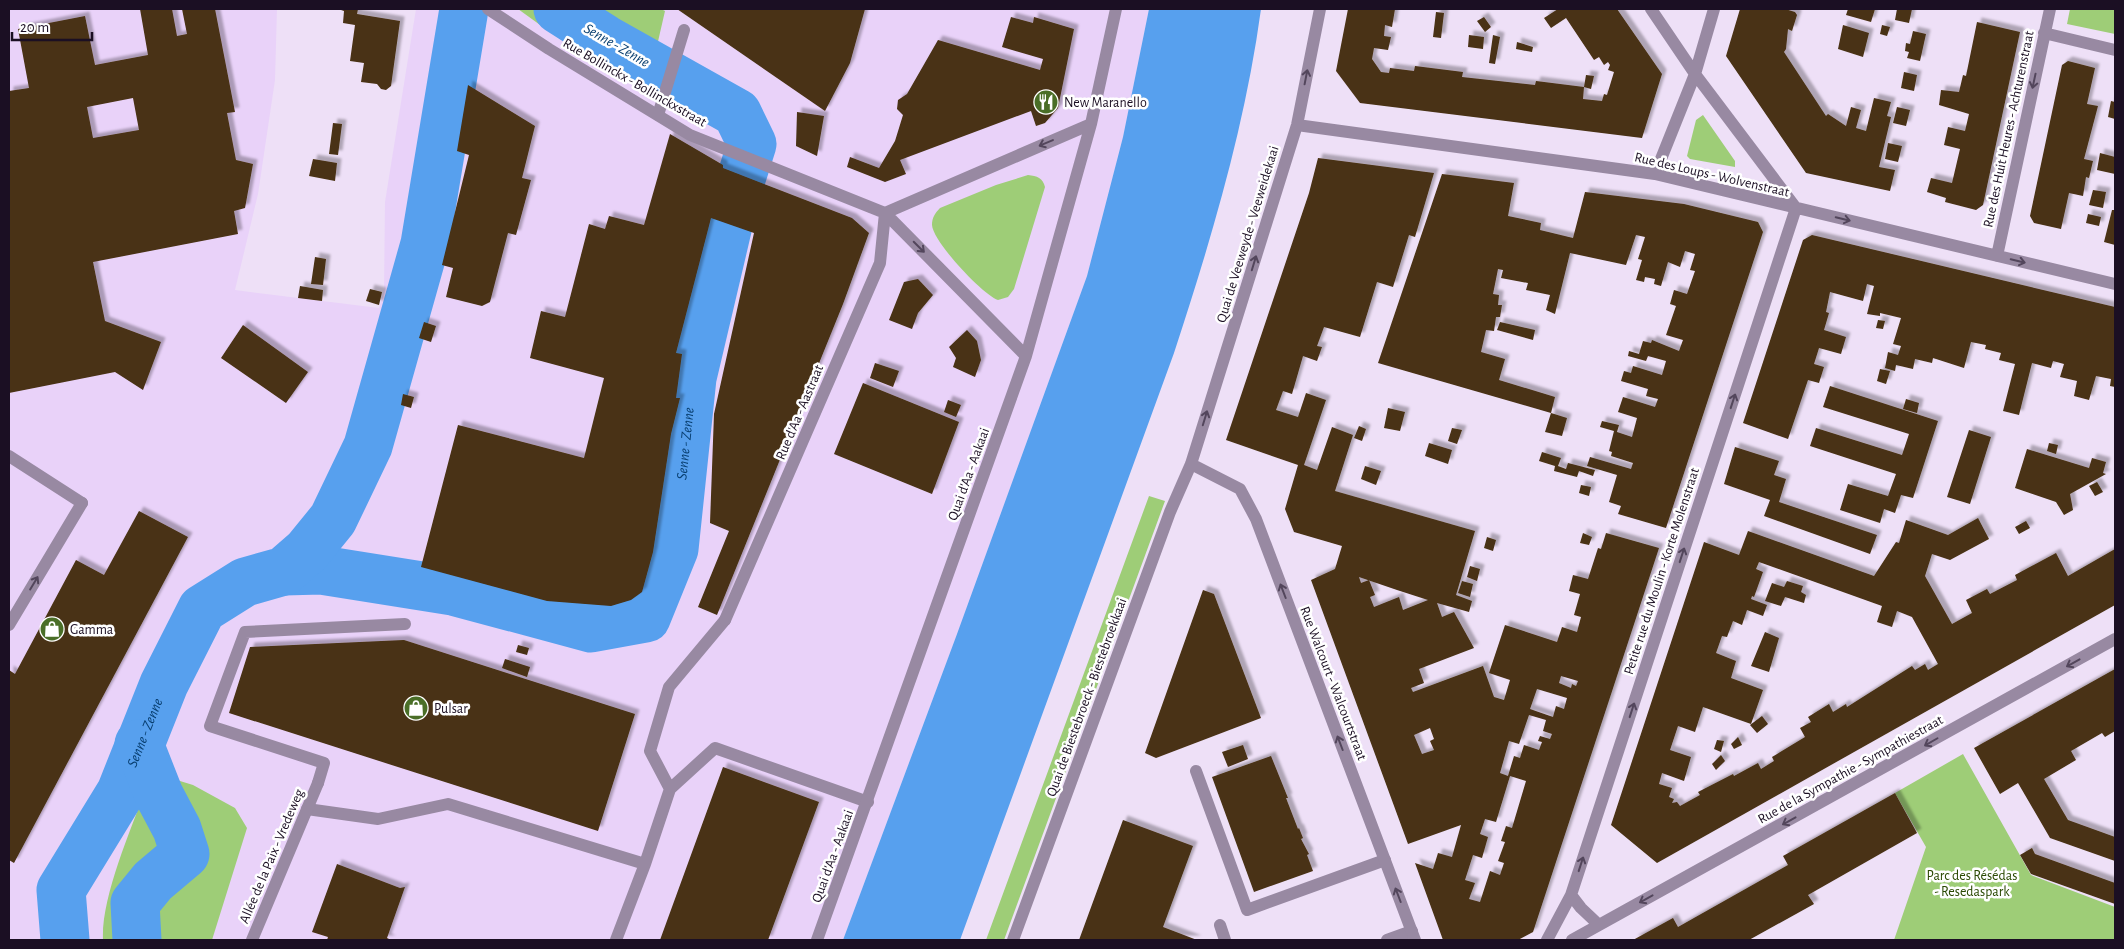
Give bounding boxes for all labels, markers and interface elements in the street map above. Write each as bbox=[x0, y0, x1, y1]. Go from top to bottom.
scale bar bbox=[12, 10, 92, 42]
text: 20 m bbox=[20, 20, 49, 35]
water label: Senne - Zenne bbox=[581, 21, 652, 70]
street label: Rue des Huit Heures - Achturenstraat bbox=[1981, 29, 2037, 229]
street label: Rue Bollinckx - Bollinckxstraat bbox=[560, 36, 709, 130]
one-way arrow bbox=[1302, 70, 1311, 86]
one-way arrow bbox=[2029, 72, 2038, 88]
restaurant icon: New Maranello bbox=[1033, 89, 1059, 115]
place label: New Maranello bbox=[1064, 96, 1147, 110]
one-way arrow bbox=[1039, 139, 1054, 149]
street label: Quai de Veeweyde - Veeweidekaai bbox=[1214, 144, 1282, 324]
street label: Rue des Loups - Wolvenstraat bbox=[1633, 150, 1791, 200]
one-way arrow bbox=[1835, 215, 1851, 224]
one-way arrow bbox=[913, 241, 925, 253]
one-way arrow bbox=[1249, 255, 1259, 271]
one-way arrow bbox=[2010, 257, 2026, 266]
street label: Rue d'Aa - Aastraat bbox=[774, 362, 826, 462]
one-way arrow bbox=[1729, 393, 1738, 409]
water label: Senne - Zenne bbox=[674, 406, 697, 481]
one-way arrow bbox=[1201, 410, 1211, 426]
street label: Quai d'Aa - Aakaai bbox=[946, 426, 992, 523]
street label: Petite rue du Moulin - Korte Molenstraat bbox=[1622, 466, 1702, 677]
one-way arrow bbox=[1678, 548, 1688, 564]
one-way arrow bbox=[29, 577, 39, 591]
one-way arrow bbox=[1278, 583, 1287, 599]
street label: Quai de Biestebroeck - Biestebroekkaai bbox=[1044, 596, 1129, 798]
street label: Rue Walcourt - Walcourtstraat bbox=[1297, 604, 1369, 763]
shop icon: Gamma bbox=[39, 616, 65, 642]
place label: Gamma bbox=[70, 623, 114, 637]
one-way arrow bbox=[2066, 658, 2080, 668]
shop icon: Pulsar bbox=[403, 695, 429, 721]
water label: Senne - Zenne bbox=[125, 696, 166, 769]
place label: Pulsar bbox=[434, 702, 468, 716]
one-way arrow bbox=[1628, 702, 1637, 718]
street label: Rue de la Sympathie - Sympathiestraat bbox=[1756, 713, 1946, 827]
one-way arrow bbox=[1335, 735, 1344, 751]
one-way arrow bbox=[1924, 737, 1938, 747]
street label: Allée de la Paix - Vredeweg bbox=[237, 787, 307, 926]
street label: Quai d'Aa - Aakaai bbox=[810, 808, 856, 905]
one-way arrow bbox=[1782, 817, 1797, 826]
one-way arrow bbox=[1577, 856, 1587, 872]
park label: Parc des Résédas - Resedaspark bbox=[1927, 869, 2017, 899]
one-way arrow bbox=[1393, 887, 1402, 903]
one-way arrow bbox=[1639, 894, 1654, 904]

